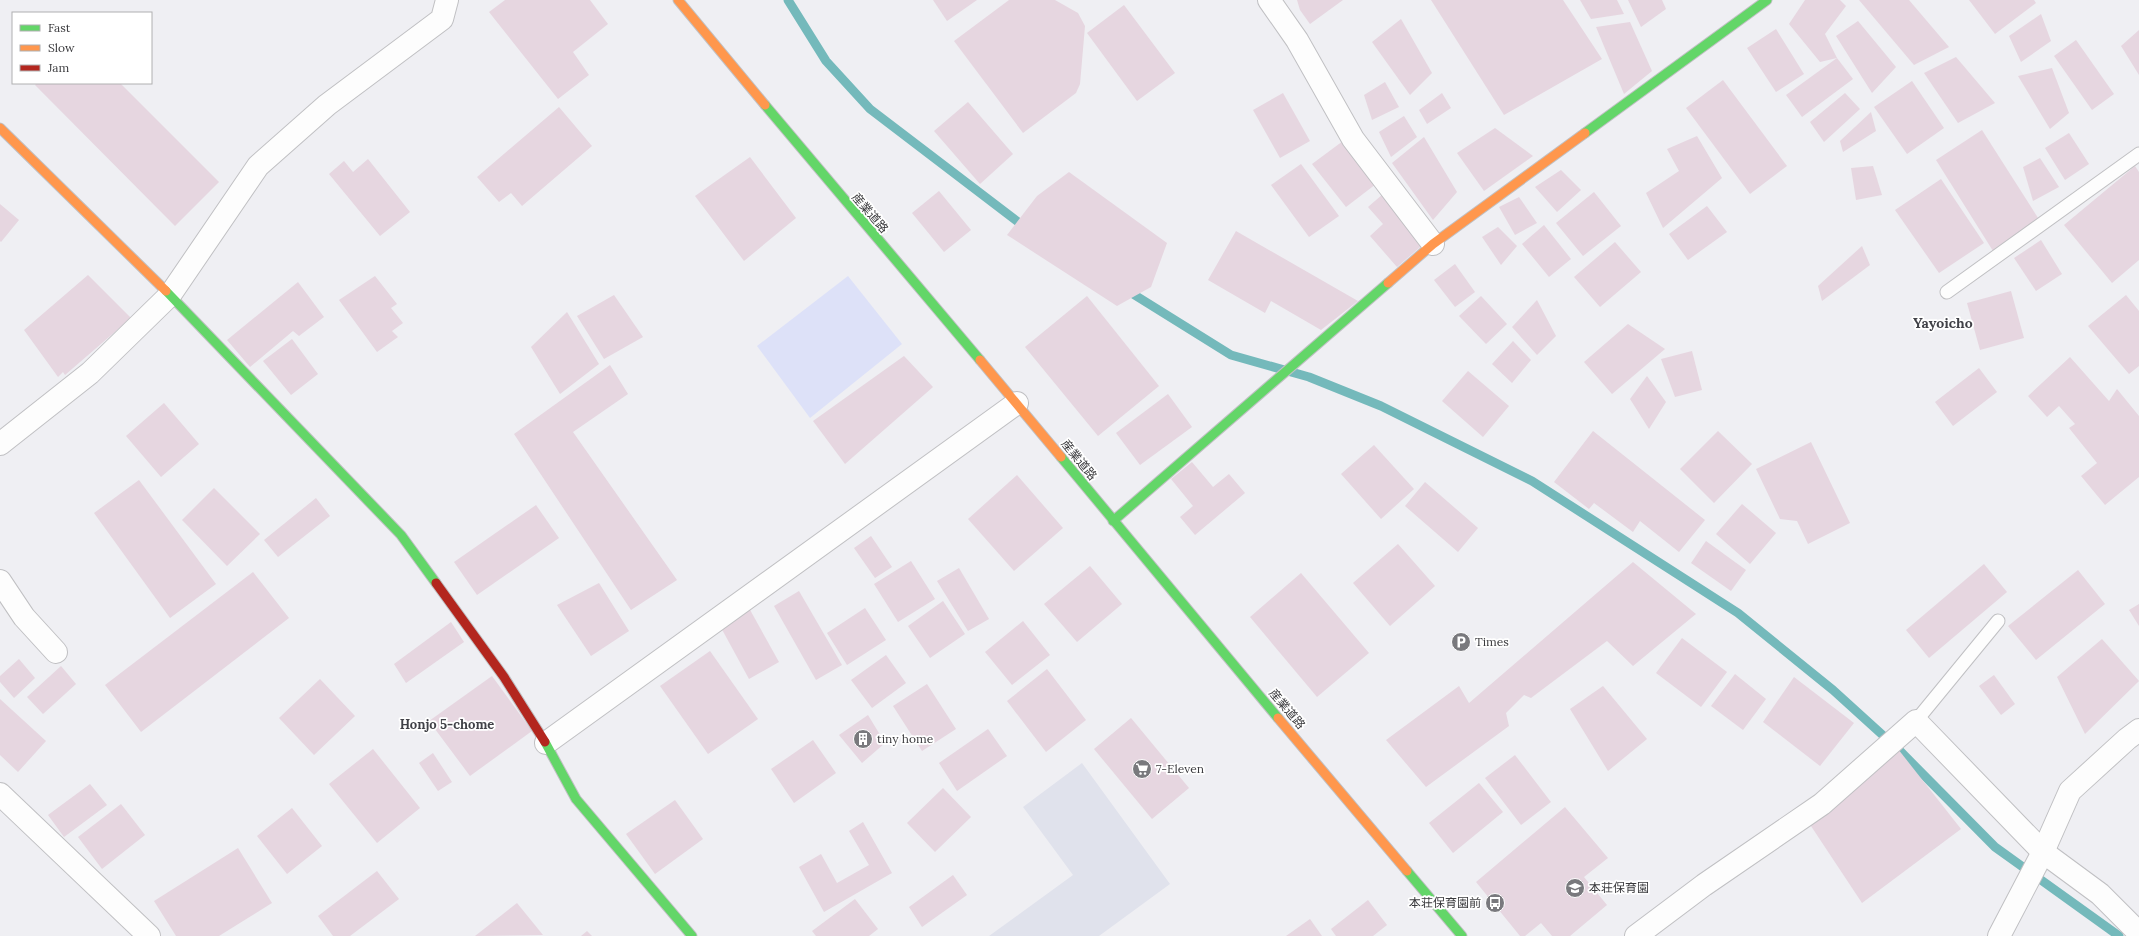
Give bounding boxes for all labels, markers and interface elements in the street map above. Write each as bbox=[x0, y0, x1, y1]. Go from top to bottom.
legend bbox=[12, 12, 152, 84]
text: Fast bbox=[48, 20, 71, 35]
text: Slow bbox=[48, 40, 75, 55]
text: Jam bbox=[47, 60, 69, 75]
street label: 産業道路 bbox=[849, 190, 892, 236]
district label: Yayoicho bbox=[1913, 314, 1973, 332]
street label: 産業道路 bbox=[1058, 436, 1100, 483]
parking icon: Times bbox=[1450, 631, 1472, 653]
place label: Times bbox=[1475, 634, 1509, 649]
street label: 産業道路 bbox=[1266, 685, 1309, 732]
district label: Honjo 5-chome bbox=[400, 716, 494, 733]
building icon: tiny home bbox=[852, 728, 874, 750]
place label: tiny home bbox=[877, 731, 934, 746]
supermarket icon: 7-Eleven bbox=[1131, 758, 1153, 780]
place label: 7-Eleven bbox=[1156, 761, 1204, 776]
school or university icon: 本荘保育園 bbox=[1564, 877, 1586, 899]
place label: 本荘保育園 bbox=[1589, 880, 1649, 895]
bus stop icon: 本荘保育園前 bbox=[1484, 892, 1506, 914]
place label: 本荘保育園前 bbox=[1409, 895, 1481, 910]

